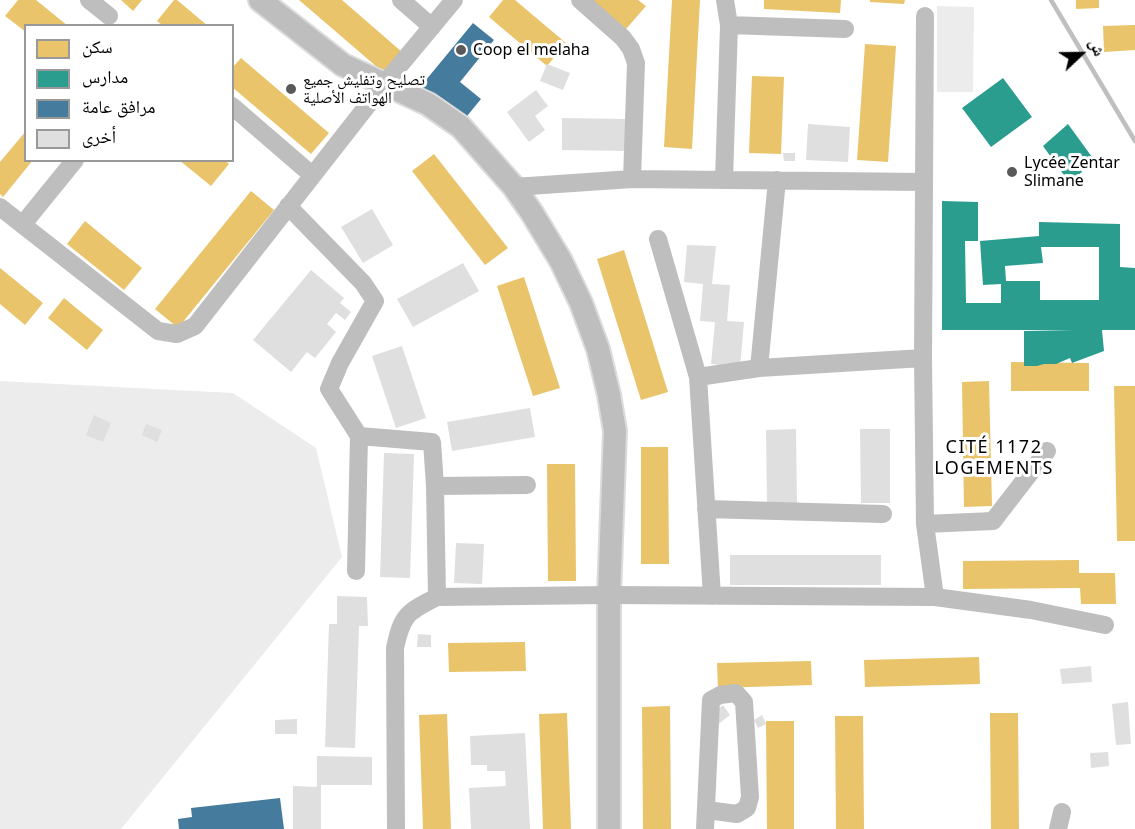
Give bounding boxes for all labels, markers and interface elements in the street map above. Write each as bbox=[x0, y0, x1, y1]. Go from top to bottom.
legend bbox=[24, 24, 234, 162]
north arrow bbox=[1051, 24, 1111, 84]
text: سكن bbox=[82, 34, 113, 58]
text: ش bbox=[1084, 35, 1111, 59]
place label: Coop el melaha bbox=[473, 40, 590, 60]
marker: Coop el melaha bbox=[454, 43, 468, 57]
text: مدارس bbox=[82, 64, 128, 88]
place label: تصليح وتفليش جميع الهواتف الأصلية bbox=[303, 70, 425, 108]
marker: تصليح وتفليش جميع الهواتف الأصلية bbox=[284, 82, 298, 96]
text: مرافق عامة bbox=[82, 94, 156, 118]
text: أخرى bbox=[82, 124, 116, 148]
place label: Lycée Zentar Slimane bbox=[1024, 153, 1120, 191]
marker: Lycée Zentar Slimane bbox=[1005, 165, 1019, 179]
district label: CITÉ 1172 LOGEMENTS bbox=[934, 437, 1054, 480]

